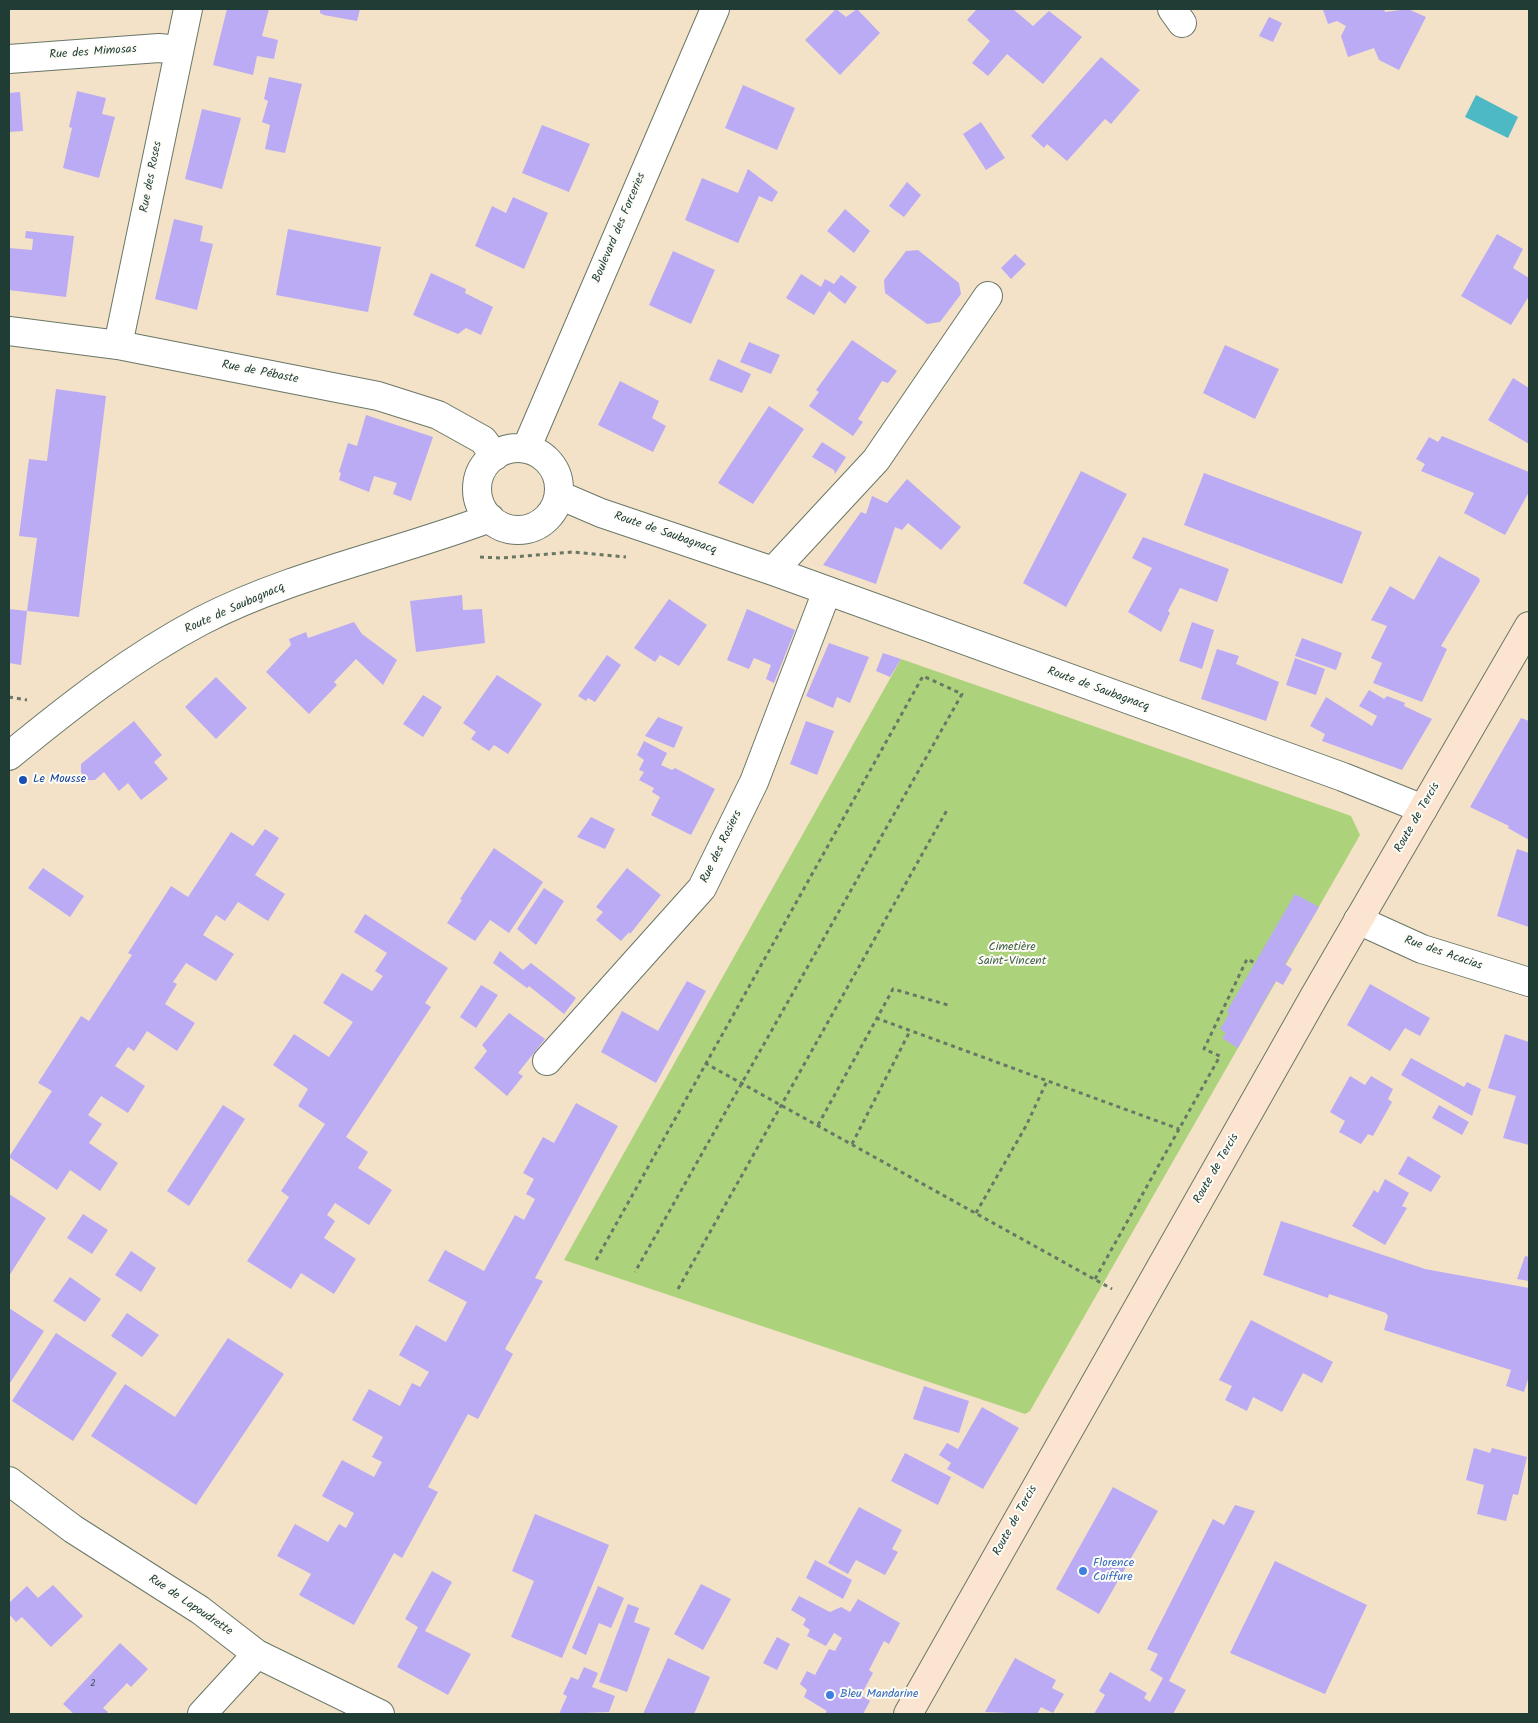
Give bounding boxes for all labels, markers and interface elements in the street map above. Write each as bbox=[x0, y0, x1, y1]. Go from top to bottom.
street label: Rue des Mimosas bbox=[49, 43, 137, 63]
street label: Rue des Roses bbox=[138, 140, 166, 214]
street label: Boulevard des Forceries bbox=[590, 171, 650, 285]
street label: Rue de Pébaste bbox=[220, 358, 300, 388]
street label: Route de Saubagnacq bbox=[612, 510, 718, 558]
street label: Route de Saubagnacq bbox=[183, 581, 287, 637]
street label: Route de Saubagnacq bbox=[1045, 665, 1151, 715]
place label: Le Mousse bbox=[33, 773, 86, 787]
marker: Le Mousse bbox=[17, 774, 29, 786]
street label: Route de Tercis bbox=[1392, 780, 1444, 856]
street label: Rue des Rosiers bbox=[698, 808, 746, 886]
street label: Rue des Acacias bbox=[1402, 934, 1484, 974]
park label: Cimetière Saint-Vincent bbox=[978, 941, 1046, 969]
street label: Route de Tercis bbox=[1191, 1131, 1243, 1207]
street label: Route de Tercis bbox=[991, 1483, 1041, 1559]
place label: Florence Coiffure bbox=[1093, 1557, 1134, 1585]
marker: Florence Coiffure bbox=[1077, 1565, 1089, 1577]
street label: Rue de Lapoudrette bbox=[145, 1573, 235, 1639]
house number: 2 bbox=[90, 1678, 96, 1690]
place label: Bleu Mandarine bbox=[840, 1688, 918, 1702]
marker: Bleu Mandarine bbox=[824, 1689, 836, 1701]

